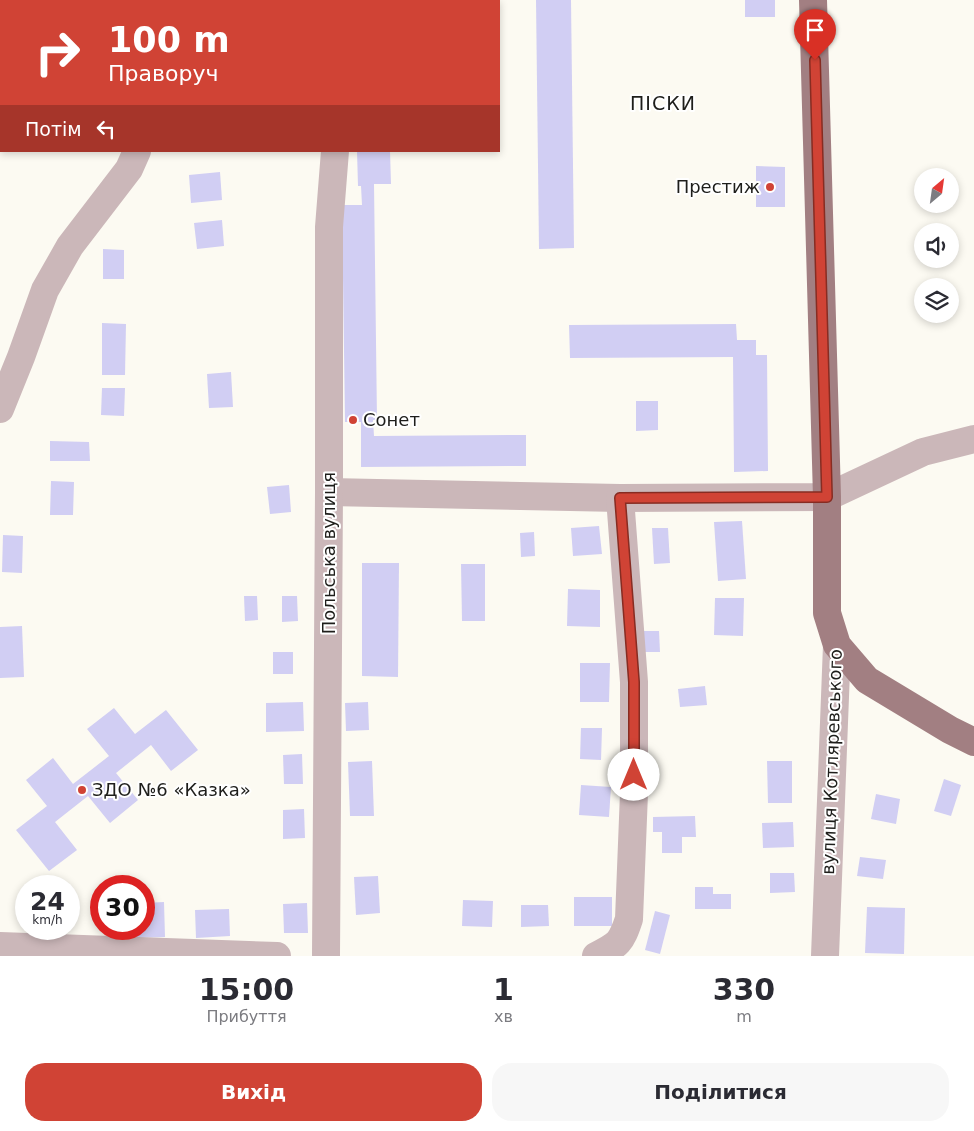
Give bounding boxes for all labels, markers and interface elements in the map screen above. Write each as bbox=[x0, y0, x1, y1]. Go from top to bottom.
pin bbox=[794, 9, 836, 60]
icon: arrive bbox=[801, 16, 829, 44]
icon: right bbox=[25, 20, 90, 85]
text: 100 m bbox=[108, 20, 230, 60]
text: Праворуч bbox=[108, 61, 218, 86]
district label: ПІСКИ bbox=[630, 92, 696, 114]
icon: left bbox=[92, 115, 120, 143]
text: Потім bbox=[25, 118, 82, 140]
north arrow bbox=[914, 168, 959, 212]
map controls bbox=[914, 168, 959, 323]
place label: Престиж bbox=[676, 176, 760, 197]
marker: Престиж bbox=[764, 181, 776, 193]
button: sound bbox=[914, 223, 959, 268]
button: layers bbox=[914, 278, 959, 323]
place label: Сонет bbox=[363, 409, 420, 430]
marker: Сонет bbox=[347, 414, 359, 426]
street label: Польська вулиця bbox=[318, 472, 339, 634]
street label: вулиця Котляревського bbox=[817, 649, 846, 875]
position arrow bbox=[607, 748, 659, 800]
place label: ЗДО №6 «Казка» bbox=[92, 779, 251, 800]
marker: ЗДО №6 «Казка» bbox=[76, 784, 88, 796]
speed limit sign: 30 bbox=[90, 875, 155, 940]
text: 24 bbox=[30, 887, 65, 916]
text: km/h bbox=[32, 913, 63, 927]
text: 15:00 bbox=[199, 972, 294, 1007]
text: 1 bbox=[493, 972, 514, 1007]
text: 330 bbox=[713, 972, 775, 1007]
text: Прибуття bbox=[206, 1007, 287, 1026]
text: хв bbox=[494, 1007, 513, 1026]
text: m bbox=[736, 1007, 752, 1026]
button: Вихід bbox=[25, 1063, 482, 1121]
button: Поділитися bbox=[492, 1063, 949, 1121]

